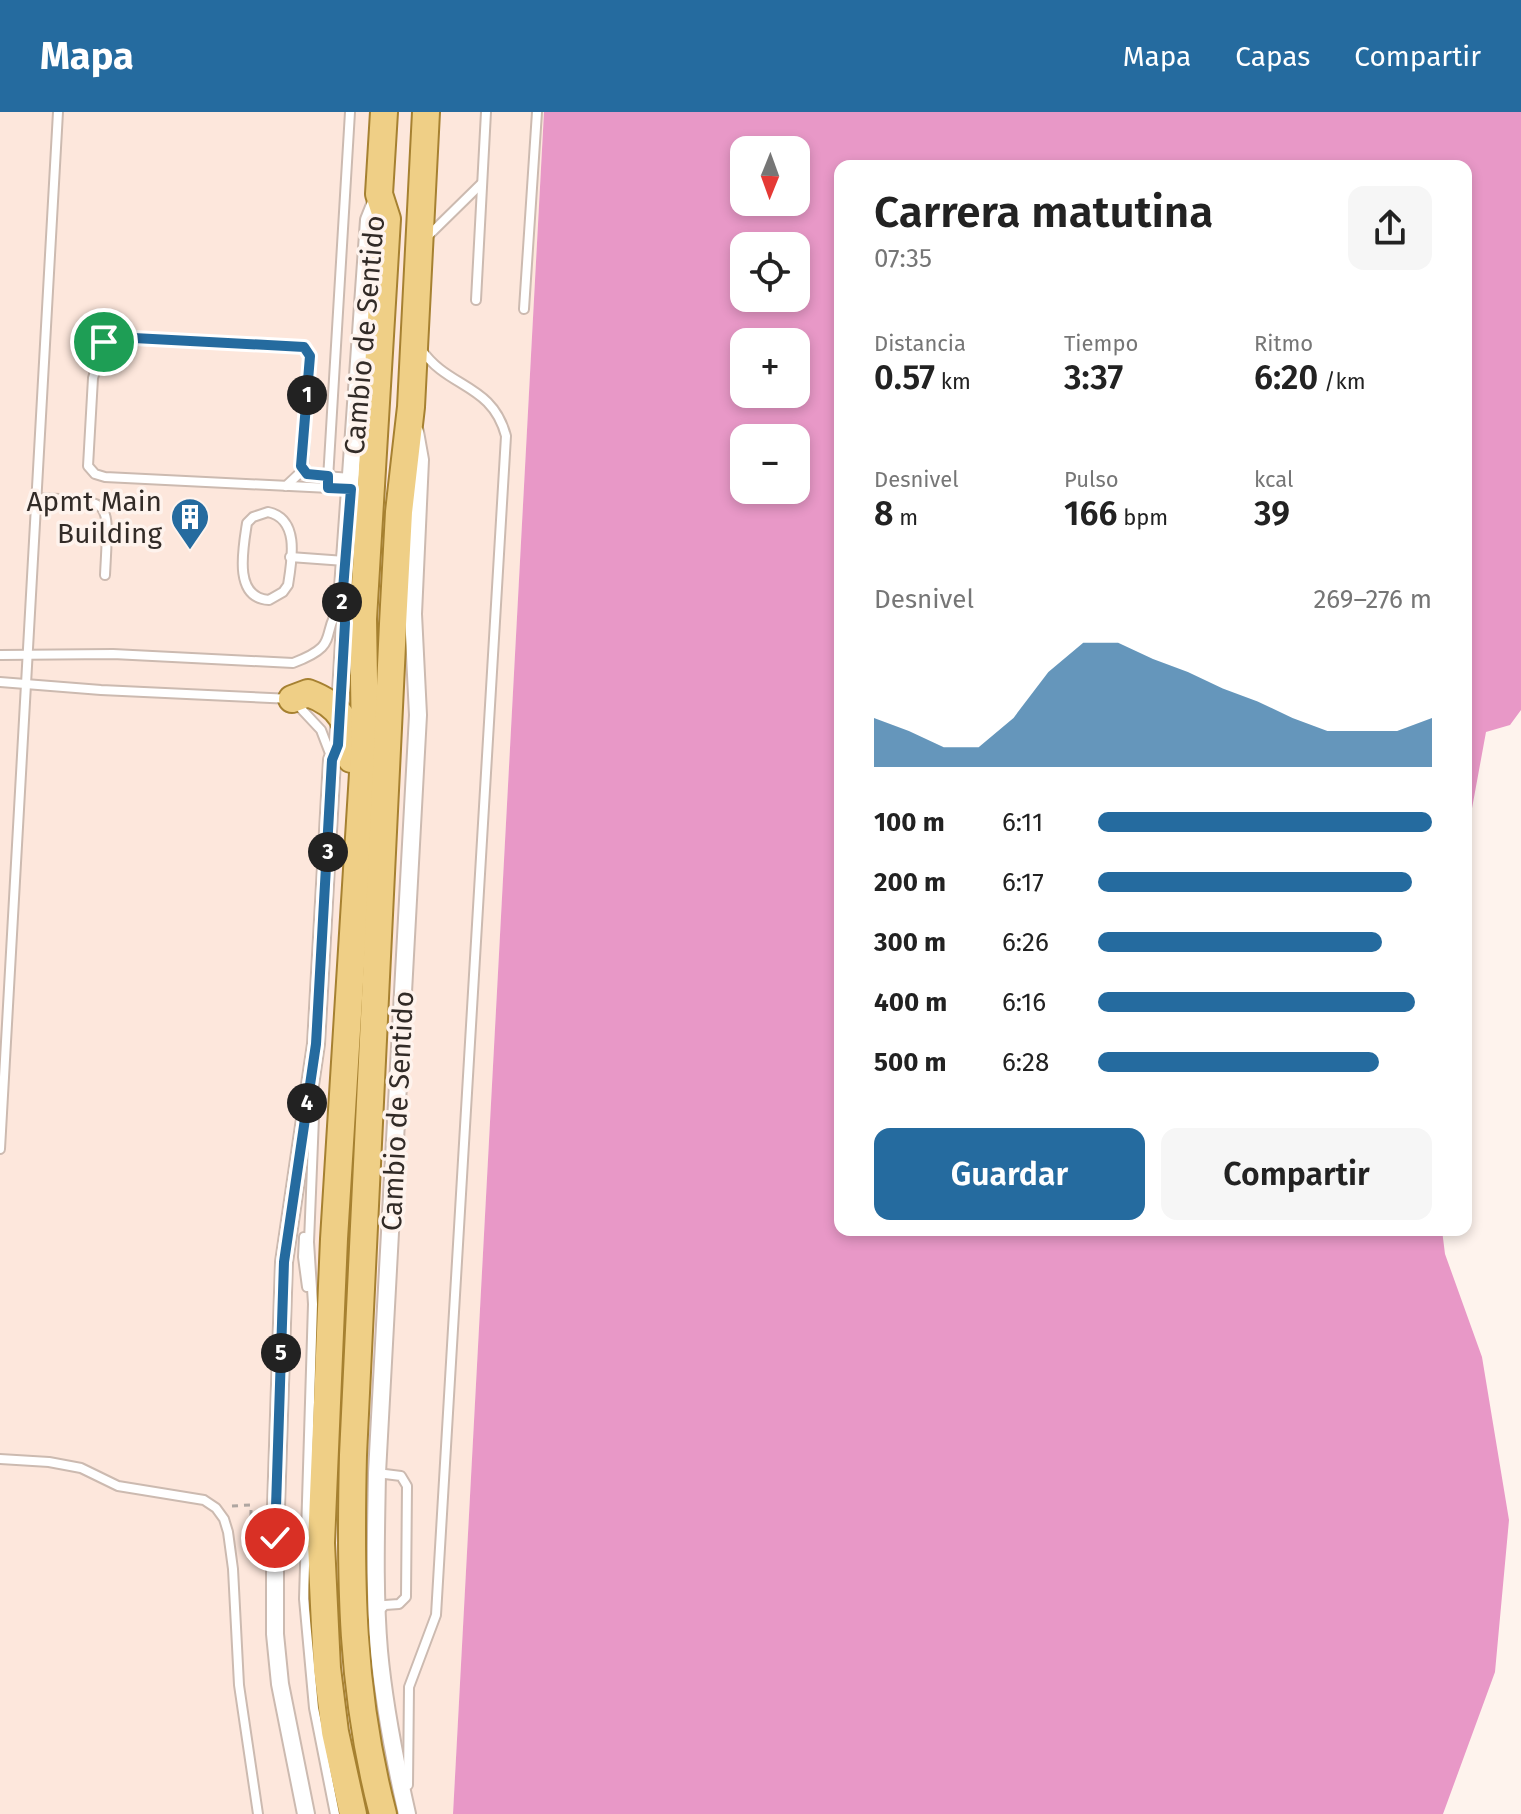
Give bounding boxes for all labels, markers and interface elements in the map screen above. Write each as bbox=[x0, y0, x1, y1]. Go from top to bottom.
text: Mapa bbox=[40, 33, 134, 79]
text: Mapa bbox=[1123, 40, 1191, 73]
text: Capas bbox=[1235, 40, 1310, 73]
text: Compartir bbox=[1354, 40, 1481, 73]
north arrow bbox=[730, 136, 810, 216]
map controls bbox=[730, 136, 810, 504]
text: Carrera matutina bbox=[874, 186, 1213, 239]
button: share bbox=[1348, 186, 1432, 270]
street label: Cambio de Sentido bbox=[338, 214, 391, 456]
button: locate bbox=[730, 232, 810, 312]
text: 07:35 bbox=[874, 243, 932, 274]
pin bbox=[70, 308, 138, 376]
icon: arrive bbox=[82, 320, 126, 364]
button: + bbox=[730, 328, 810, 408]
text: Distancia bbox=[874, 330, 966, 357]
text: Tiempo bbox=[1064, 330, 1138, 357]
text: Ritmo bbox=[1254, 330, 1313, 357]
text: 0.57 bbox=[874, 357, 935, 398]
text: 3:37 bbox=[1064, 357, 1123, 398]
text: 6:20 bbox=[1254, 357, 1318, 398]
text: km bbox=[935, 368, 971, 395]
text: /km bbox=[1318, 368, 1366, 395]
pin: 1 bbox=[287, 375, 327, 415]
text: 1 bbox=[302, 381, 312, 408]
button: − bbox=[730, 424, 810, 504]
text: Desnivel bbox=[874, 466, 959, 493]
text: Pulso bbox=[1064, 466, 1119, 493]
text: kcal bbox=[1254, 466, 1294, 493]
place label: Apmt Main Building bbox=[26, 485, 162, 550]
text: 8 bbox=[874, 493, 894, 534]
text: 166 bbox=[1064, 493, 1117, 534]
text: 39 bbox=[1254, 493, 1290, 534]
building icon: Apmt Main Building bbox=[169, 496, 211, 551]
text: m bbox=[894, 504, 918, 531]
text: bpm bbox=[1117, 504, 1168, 531]
pin: 2 bbox=[322, 582, 362, 622]
text: Desnivel bbox=[874, 584, 974, 615]
text: 269–276 m bbox=[1313, 584, 1432, 615]
text: 2 bbox=[336, 588, 348, 615]
text: 100 m bbox=[874, 807, 945, 838]
text: 6:11 bbox=[1002, 807, 1043, 838]
pin: 3 bbox=[308, 832, 348, 872]
text: 3 bbox=[322, 838, 334, 865]
text: 200 m bbox=[874, 867, 946, 898]
text: 6:17 bbox=[1002, 867, 1044, 898]
text: 300 m bbox=[874, 927, 946, 958]
text: 6:26 bbox=[1002, 927, 1049, 958]
text: 400 m bbox=[874, 987, 947, 1018]
text: 6:16 bbox=[1002, 987, 1046, 1018]
street label: Cambio de Sentido bbox=[375, 990, 420, 1232]
text: 500 m bbox=[874, 1047, 947, 1078]
text: 6:28 bbox=[1002, 1047, 1049, 1078]
pin: 4 bbox=[287, 1083, 327, 1123]
text: 4 bbox=[301, 1089, 313, 1116]
button: Guardar bbox=[874, 1128, 1145, 1220]
button: Compartir bbox=[1161, 1128, 1432, 1220]
pin: 5 bbox=[261, 1333, 301, 1373]
text: 5 bbox=[275, 1339, 287, 1366]
pin bbox=[241, 1504, 309, 1572]
icon: check bbox=[253, 1516, 297, 1560]

